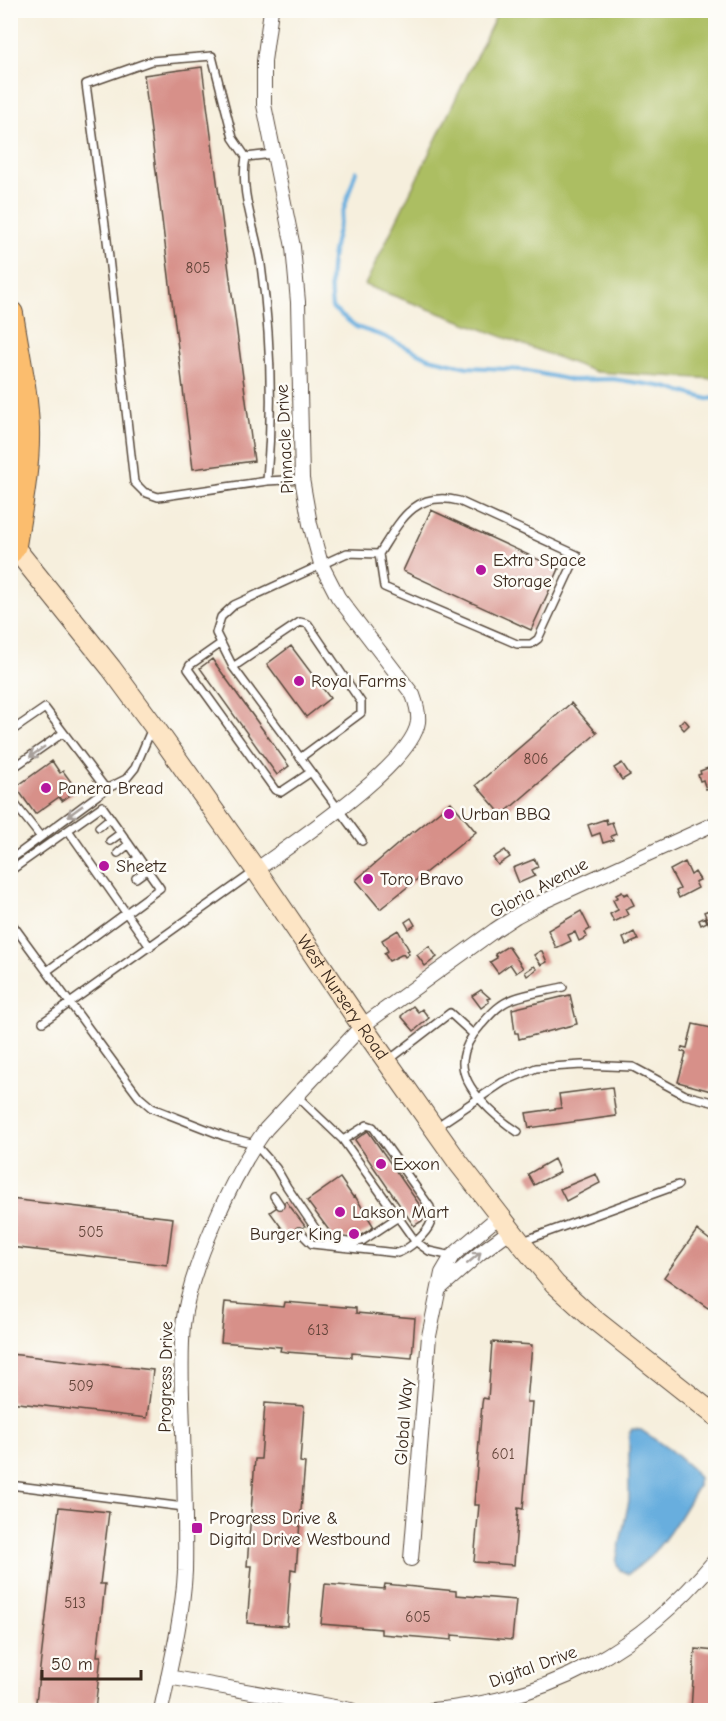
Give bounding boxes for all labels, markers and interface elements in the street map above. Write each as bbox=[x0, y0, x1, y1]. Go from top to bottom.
house number: 805 bbox=[186, 259, 211, 277]
street label: Pinnacle Drive bbox=[272, 384, 298, 494]
place label: Extra Space Storage bbox=[493, 550, 586, 592]
marker: Extra Space Storage bbox=[474, 563, 488, 577]
place label: Royal Farms bbox=[311, 671, 406, 692]
marker: Royal Farms bbox=[292, 674, 306, 688]
one-way arrow bbox=[29, 746, 45, 758]
house number: 806 bbox=[524, 750, 549, 768]
place label: Panera Bread bbox=[58, 778, 164, 799]
marker: Panera Bread bbox=[39, 781, 53, 795]
place label: Urban BBQ bbox=[461, 804, 551, 825]
one-way arrow bbox=[68, 805, 84, 817]
marker: Urban BBQ bbox=[442, 807, 456, 821]
street label: Gloria Avenue bbox=[487, 853, 591, 923]
place label: Sheetz bbox=[116, 856, 167, 877]
marker: Sheetz bbox=[97, 859, 111, 873]
place label: Toro Bravo bbox=[380, 869, 464, 890]
marker: Toro Bravo bbox=[361, 872, 375, 886]
street label: West Nursery Road bbox=[293, 931, 393, 1064]
place label: Exxon bbox=[393, 1154, 440, 1175]
marker: Exxon bbox=[374, 1157, 388, 1171]
place label: Lakson Mart bbox=[352, 1202, 449, 1223]
marker: Lakson Mart bbox=[333, 1205, 347, 1219]
house number: 505 bbox=[78, 1223, 104, 1241]
place label: Burger King bbox=[250, 1224, 342, 1245]
marker: Burger King bbox=[347, 1227, 361, 1241]
one-way arrow bbox=[466, 1252, 482, 1265]
street label: Progress Drive bbox=[155, 1321, 177, 1433]
house number: 613 bbox=[307, 1321, 329, 1339]
house number: 509 bbox=[68, 1377, 94, 1395]
street label: Global Way bbox=[390, 1377, 418, 1466]
house number: 601 bbox=[491, 1445, 515, 1463]
place label: Progress Drive & Digital Drive Westbound bbox=[209, 1508, 391, 1550]
marker: Progress Drive & Digital Drive Westbound bbox=[190, 1521, 204, 1535]
house number: 513 bbox=[64, 1594, 86, 1612]
house number: 605 bbox=[405, 1608, 431, 1626]
street label: Digital Drive bbox=[486, 1641, 580, 1693]
scale bar bbox=[42, 1643, 141, 1681]
text: 50 m bbox=[51, 1654, 93, 1675]

